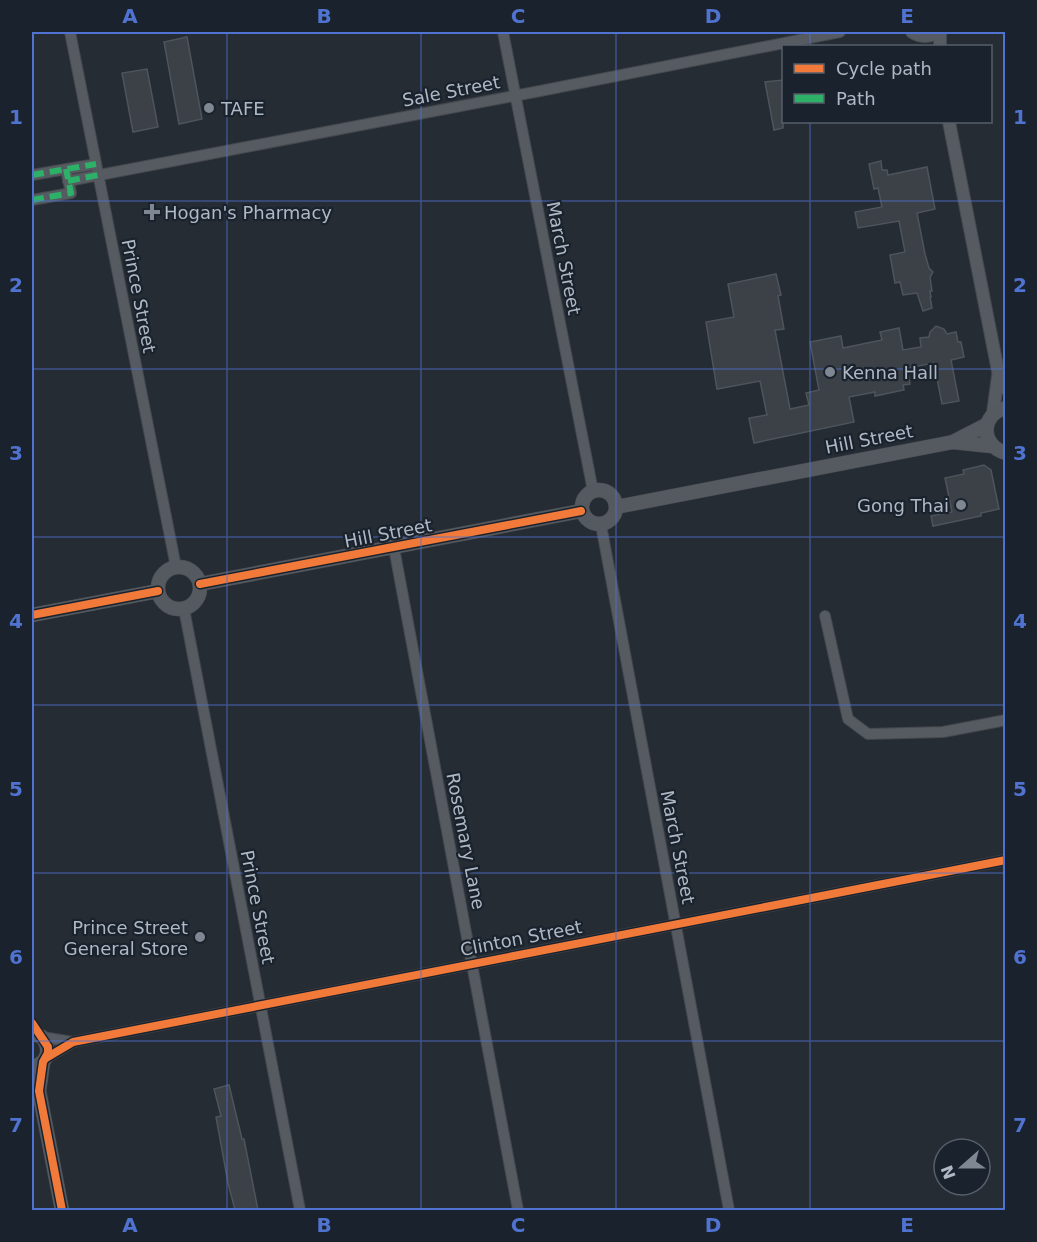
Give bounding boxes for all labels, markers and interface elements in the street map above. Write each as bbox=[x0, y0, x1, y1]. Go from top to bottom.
text: A bbox=[122, 4, 138, 28]
text: B bbox=[316, 4, 332, 28]
text: C bbox=[511, 4, 525, 28]
text: D bbox=[705, 4, 721, 28]
text: E bbox=[900, 4, 914, 28]
legend bbox=[782, 45, 992, 123]
text: Cycle path bbox=[836, 58, 932, 79]
street label: Sale Street bbox=[400, 71, 502, 111]
text: Path bbox=[836, 88, 876, 109]
place label: TAFE bbox=[220, 98, 265, 119]
marker: TAFE bbox=[202, 101, 216, 115]
text: 1 bbox=[9, 105, 23, 129]
text: 1 bbox=[1013, 105, 1027, 129]
street label: March Street bbox=[543, 199, 585, 317]
place label: Hogan's Pharmacy bbox=[164, 202, 332, 223]
marker: Hogan's Pharmacy bbox=[145, 205, 159, 219]
street label: Prince Street bbox=[118, 237, 160, 355]
text: 2 bbox=[9, 273, 23, 297]
text: 2 bbox=[1013, 273, 1027, 297]
place label: Kenna Hall bbox=[842, 362, 938, 383]
marker: Kenna Hall bbox=[823, 365, 837, 379]
street label: Hill Street bbox=[823, 420, 915, 458]
text: 3 bbox=[9, 441, 23, 465]
text: 3 bbox=[1013, 441, 1027, 465]
place label: Gong Thai bbox=[857, 495, 949, 516]
marker: Gong Thai bbox=[954, 498, 968, 512]
street label: Hill Street bbox=[342, 514, 434, 552]
text: 4 bbox=[9, 609, 23, 633]
text: 4 bbox=[1013, 609, 1027, 633]
street label: Rosemary Lane bbox=[442, 771, 490, 911]
text: 5 bbox=[9, 777, 23, 801]
text: 5 bbox=[1013, 777, 1027, 801]
street label: March Street bbox=[657, 788, 699, 906]
street label: Prince Street bbox=[237, 848, 279, 966]
street label: Clinton Street bbox=[458, 916, 584, 960]
place label: Prince Street General Store bbox=[64, 917, 188, 959]
marker: Prince Street General Store bbox=[193, 930, 207, 944]
text: 6 bbox=[9, 945, 23, 969]
text: 6 bbox=[1013, 945, 1027, 969]
text: 7 bbox=[9, 1113, 23, 1137]
text: 7 bbox=[1013, 1113, 1027, 1137]
north arrow bbox=[932, 1137, 992, 1197]
text: N bbox=[937, 1163, 960, 1182]
text: A bbox=[122, 1213, 138, 1237]
text: B bbox=[316, 1213, 332, 1237]
text: C bbox=[511, 1213, 525, 1237]
text: D bbox=[705, 1213, 721, 1237]
text: E bbox=[900, 1213, 914, 1237]

